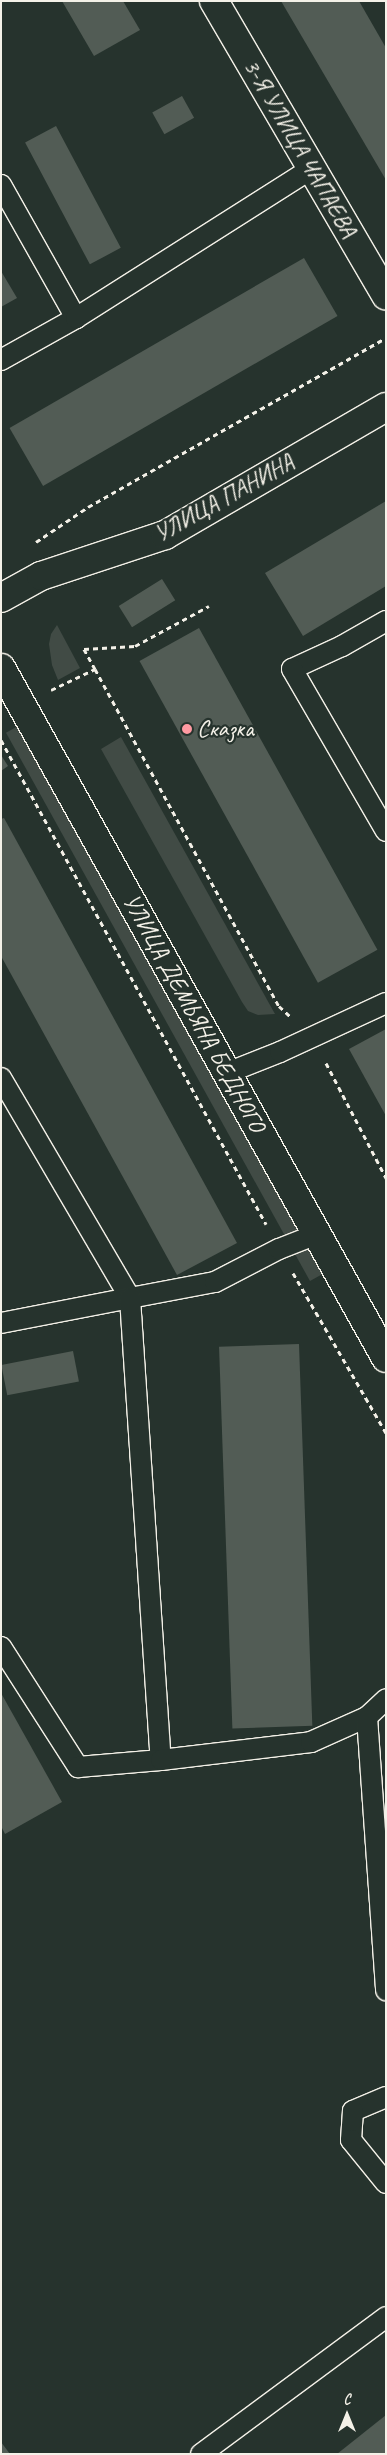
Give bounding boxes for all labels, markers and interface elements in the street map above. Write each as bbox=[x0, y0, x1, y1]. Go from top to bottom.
street label: 3-Я УЛИЦА ЧАПАЕВА bbox=[237, 54, 363, 242]
street label: УЛИЦА ПАНИНА bbox=[149, 448, 299, 548]
place label: Сказка bbox=[197, 715, 254, 743]
marker: Сказка bbox=[181, 723, 193, 735]
street label: УЛИЦА ДЕМЬЯНА БЕДНОГО bbox=[116, 889, 272, 1137]
north arrow bbox=[322, 2390, 372, 2440]
text: С bbox=[344, 2391, 350, 2408]

